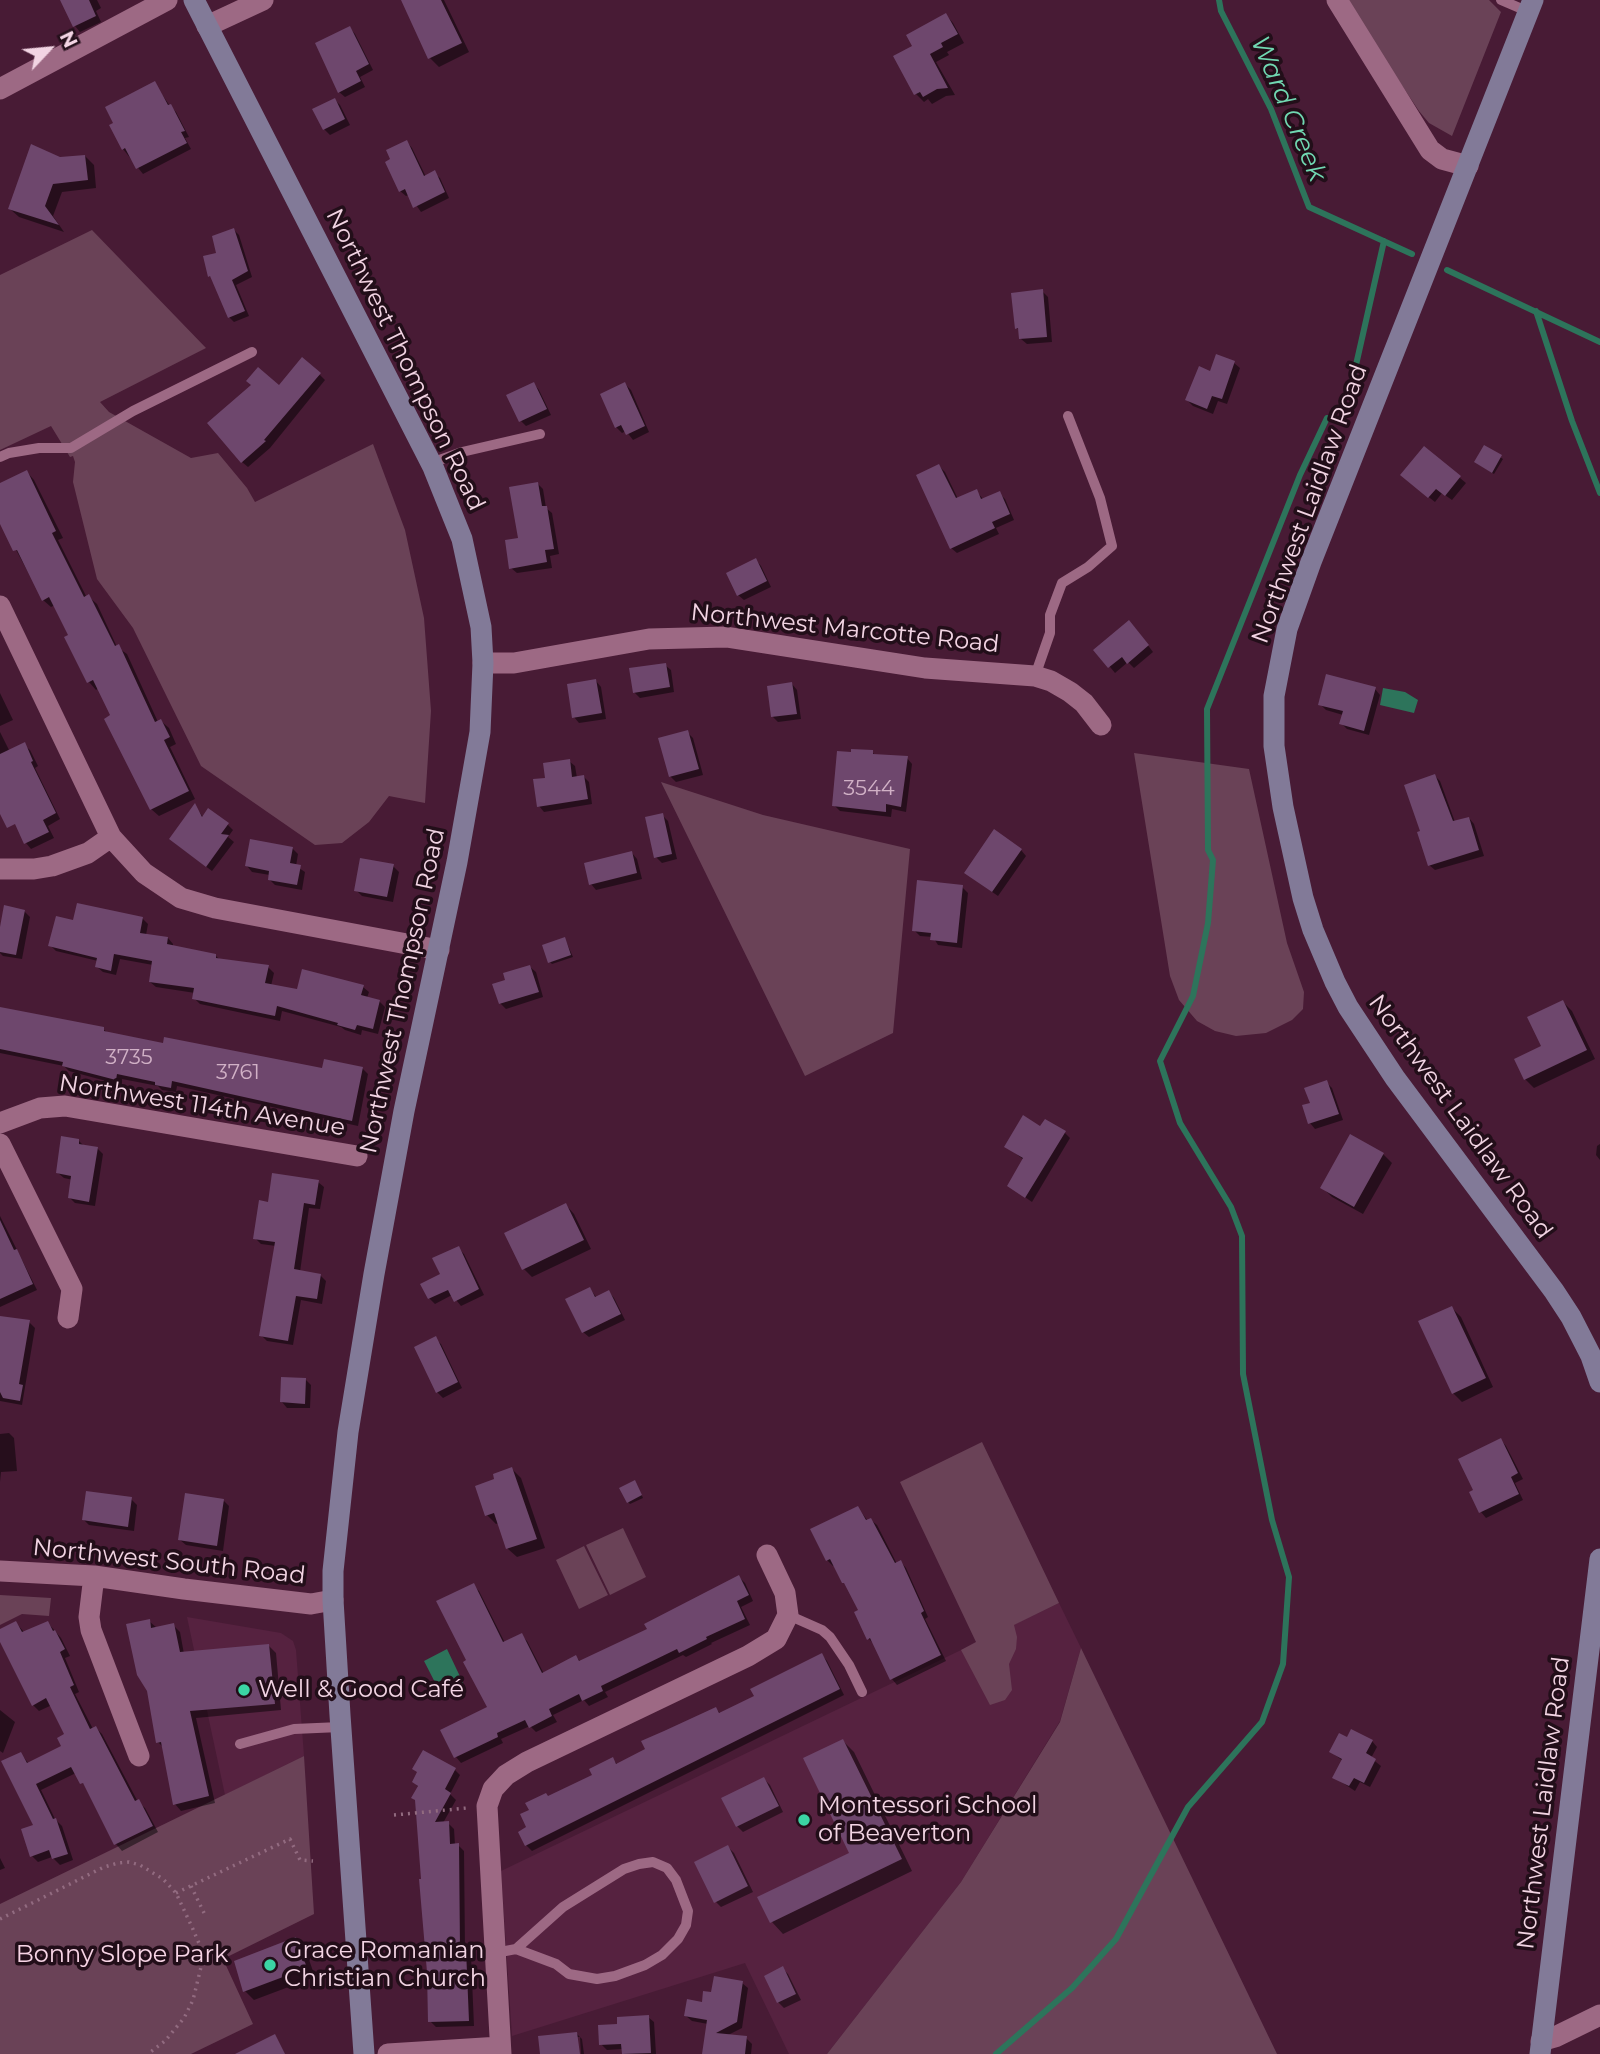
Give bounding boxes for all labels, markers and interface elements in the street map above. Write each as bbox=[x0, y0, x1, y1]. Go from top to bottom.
north arrow bbox=[14, 14, 84, 84]
text: N bbox=[55, 28, 82, 52]
water label: Ward Creek bbox=[1243, 32, 1333, 186]
street label: Northwest Thompson Road bbox=[319, 204, 491, 516]
street label: Northwest Laidlaw Road bbox=[1246, 361, 1374, 647]
street label: Northwest Marcotte Road bbox=[689, 598, 1001, 660]
house number: 3544 bbox=[843, 776, 895, 802]
street label: Northwest Thompson Road bbox=[354, 826, 452, 1156]
street label: Northwest Laidlaw Road bbox=[1362, 989, 1558, 1245]
house number: 3735 bbox=[105, 1045, 153, 1071]
house number: 3761 bbox=[216, 1060, 260, 1086]
street label: Northwest 114th Avenue bbox=[57, 1069, 347, 1143]
street label: Northwest South Road bbox=[31, 1533, 307, 1591]
street label: Northwest Laidlaw Road bbox=[1512, 1655, 1576, 1951]
place label: Well & Good Café bbox=[258, 1676, 464, 1704]
marker: Well & Good Café bbox=[236, 1682, 252, 1698]
place label: Montessori School of Beaverton bbox=[818, 1792, 1037, 1848]
marker: Montessori School of Beaverton bbox=[796, 1812, 812, 1828]
place label: Grace Romanian Christian Church bbox=[284, 1937, 486, 1993]
park label: Bonny Slope Park bbox=[16, 1941, 228, 1969]
marker: Grace Romanian Christian Church bbox=[262, 1957, 278, 1973]

